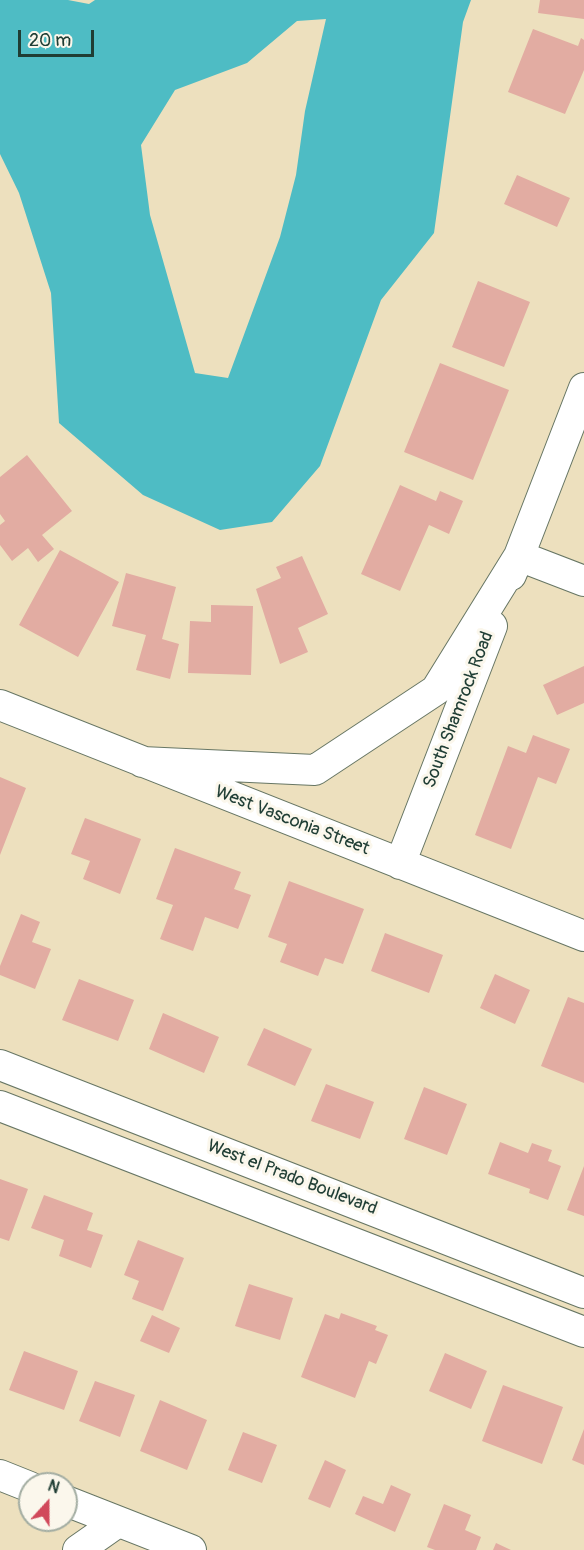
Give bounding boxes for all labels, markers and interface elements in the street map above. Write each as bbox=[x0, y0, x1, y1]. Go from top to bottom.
scale bar bbox=[21, 18, 98, 56]
text: 20 m bbox=[29, 29, 71, 52]
street label: South Shamrock Road bbox=[419, 629, 499, 791]
street label: West Vasconia Street bbox=[212, 782, 372, 860]
street label: West el Prado Boulevard bbox=[204, 1136, 380, 1220]
north arrow bbox=[18, 1472, 78, 1532]
text: N bbox=[45, 1476, 62, 1498]

